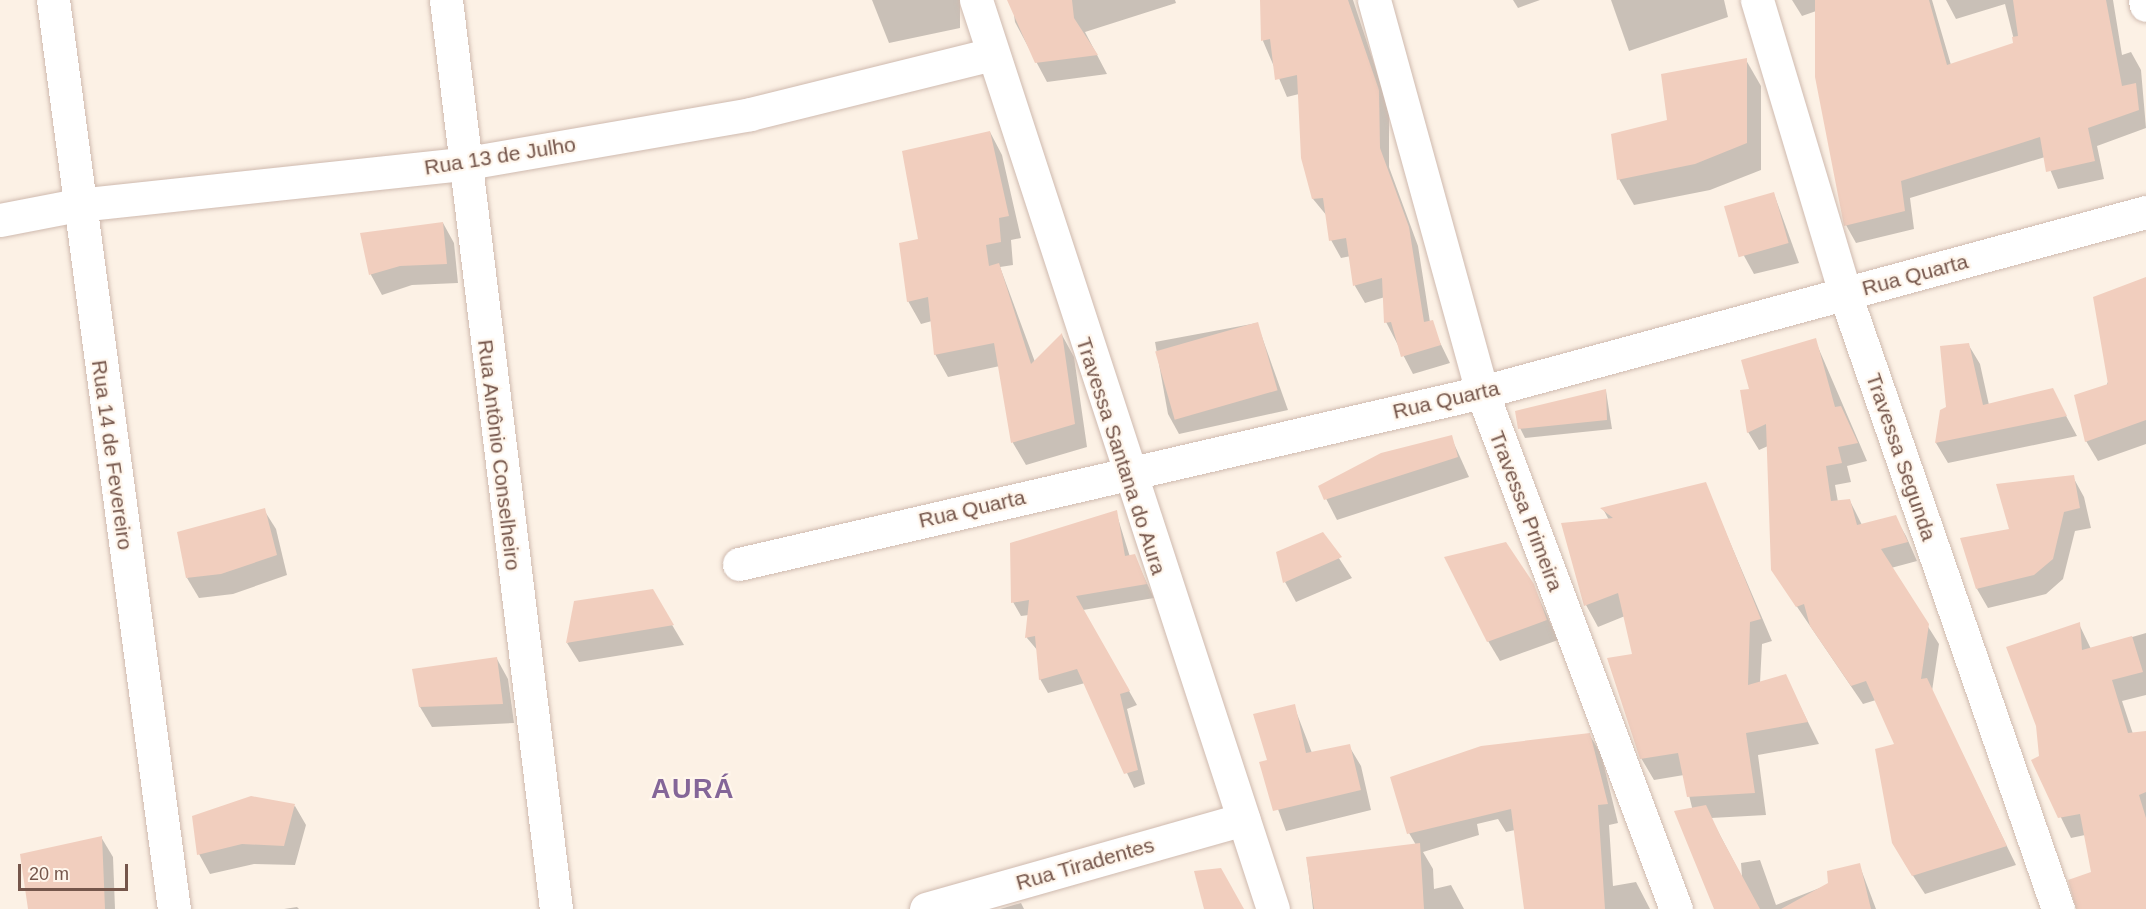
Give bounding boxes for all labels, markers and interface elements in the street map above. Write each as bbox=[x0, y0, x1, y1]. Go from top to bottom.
street label: Rua 13 de Julho bbox=[422, 132, 578, 180]
street label: Rua Quarta bbox=[1859, 249, 1971, 301]
street label: Travessa Santana do Aura bbox=[1071, 334, 1171, 578]
street label: Rua Antônio Conselheiro bbox=[472, 338, 526, 572]
street label: Rua 14 de Fevereiro bbox=[86, 358, 138, 552]
street label: Travessa Segunda bbox=[1861, 370, 1941, 544]
street label: Rua Quarta bbox=[1390, 376, 1502, 424]
street label: Travessa Primeira bbox=[1484, 427, 1568, 595]
street label: Rua Quarta bbox=[916, 485, 1028, 533]
district label: AURÁ bbox=[651, 774, 735, 806]
street label: Rua Tiradentes bbox=[1013, 832, 1157, 896]
scale bar bbox=[21, 852, 130, 890]
text: 20 m bbox=[29, 864, 69, 884]

